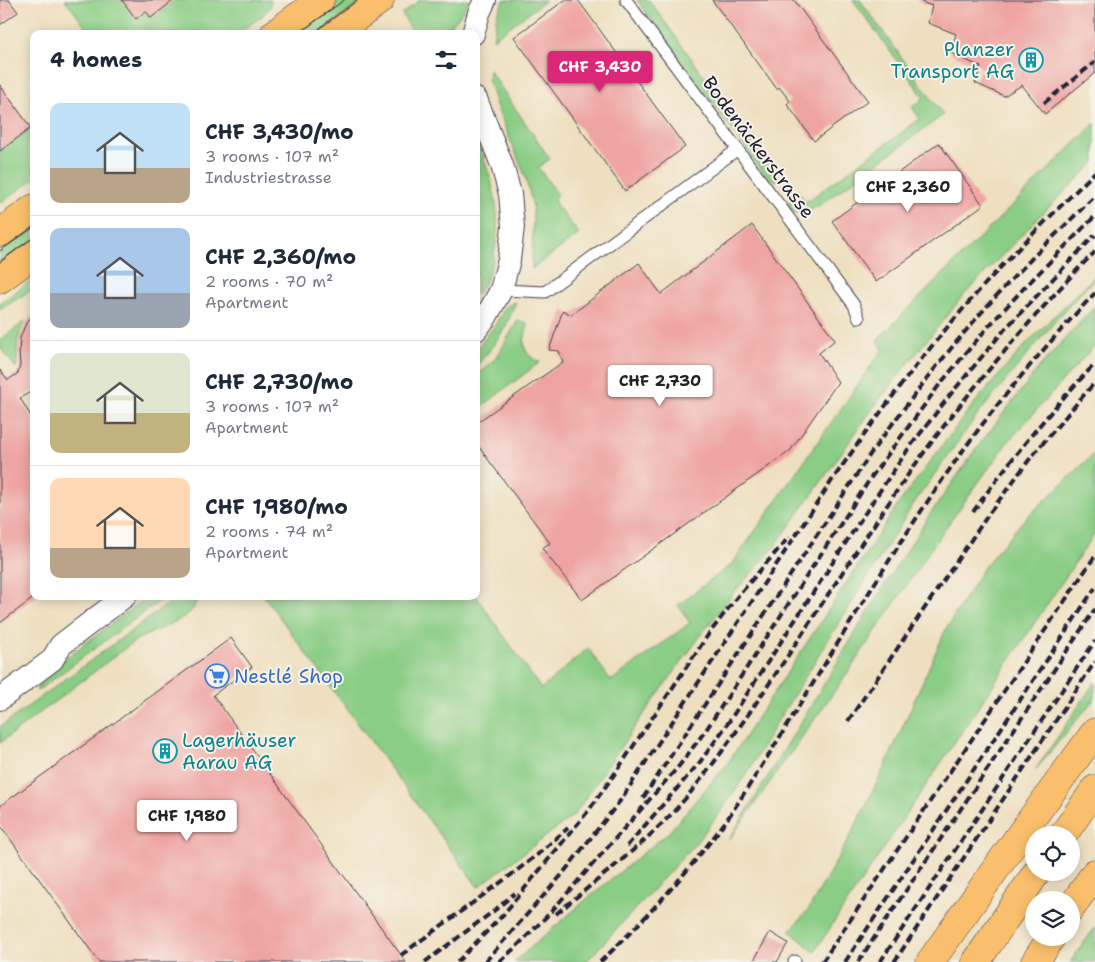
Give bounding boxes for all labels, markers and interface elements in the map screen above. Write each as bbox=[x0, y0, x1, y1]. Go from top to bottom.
place label: Planzer Transport AG bbox=[890, 37, 1014, 84]
text: 4 homes bbox=[50, 46, 142, 74]
icon: filters bbox=[432, 46, 460, 74]
building icon: Planzer Transport AG bbox=[1018, 47, 1044, 73]
pin: CHF 3,430 bbox=[543, 51, 657, 93]
text: CHF 3,430 bbox=[559, 56, 641, 77]
street label: Bodenäckerstrasse bbox=[697, 71, 820, 223]
text: CHF 3,430/mo bbox=[205, 118, 354, 146]
icon: home bbox=[90, 123, 150, 183]
text: 3 rooms · 107 m² bbox=[205, 146, 339, 167]
text: Industriestrasse bbox=[205, 167, 332, 188]
pin: CHF 2,360 bbox=[851, 170, 965, 213]
text: CHF 2,360 bbox=[866, 176, 950, 197]
text: CHF 2,360/mo bbox=[205, 243, 356, 271]
icon: home bbox=[90, 248, 150, 308]
text: 2 rooms · 70 m² bbox=[205, 271, 333, 292]
text: Apartment bbox=[205, 292, 288, 313]
pin: CHF 2,730 bbox=[603, 364, 717, 407]
text: CHF 2,730/mo bbox=[205, 368, 353, 396]
text: CHF 2,730 bbox=[619, 370, 701, 391]
icon: home bbox=[90, 373, 150, 433]
text: 3 rooms · 107 m² bbox=[205, 396, 339, 417]
text: Apartment bbox=[205, 417, 288, 438]
text: CHF 1,980/mo bbox=[205, 493, 348, 521]
icon: home bbox=[90, 498, 150, 558]
text: 2 rooms · 74 m² bbox=[205, 521, 333, 542]
text: Apartment bbox=[205, 542, 288, 563]
supermarket icon: Nestlé Shop bbox=[204, 663, 230, 689]
place label: Nestlé Shop bbox=[234, 664, 343, 689]
place label: Lagerhäuser Aarau AG bbox=[182, 728, 296, 775]
building icon: Lagerhäuser Aarau AG bbox=[152, 738, 178, 764]
pin: CHF 1,980 bbox=[130, 800, 244, 842]
text: CHF 1,980 bbox=[148, 805, 226, 826]
map controls bbox=[1025, 826, 1080, 946]
button: locate bbox=[1025, 826, 1080, 881]
button: layers bbox=[1025, 891, 1080, 946]

